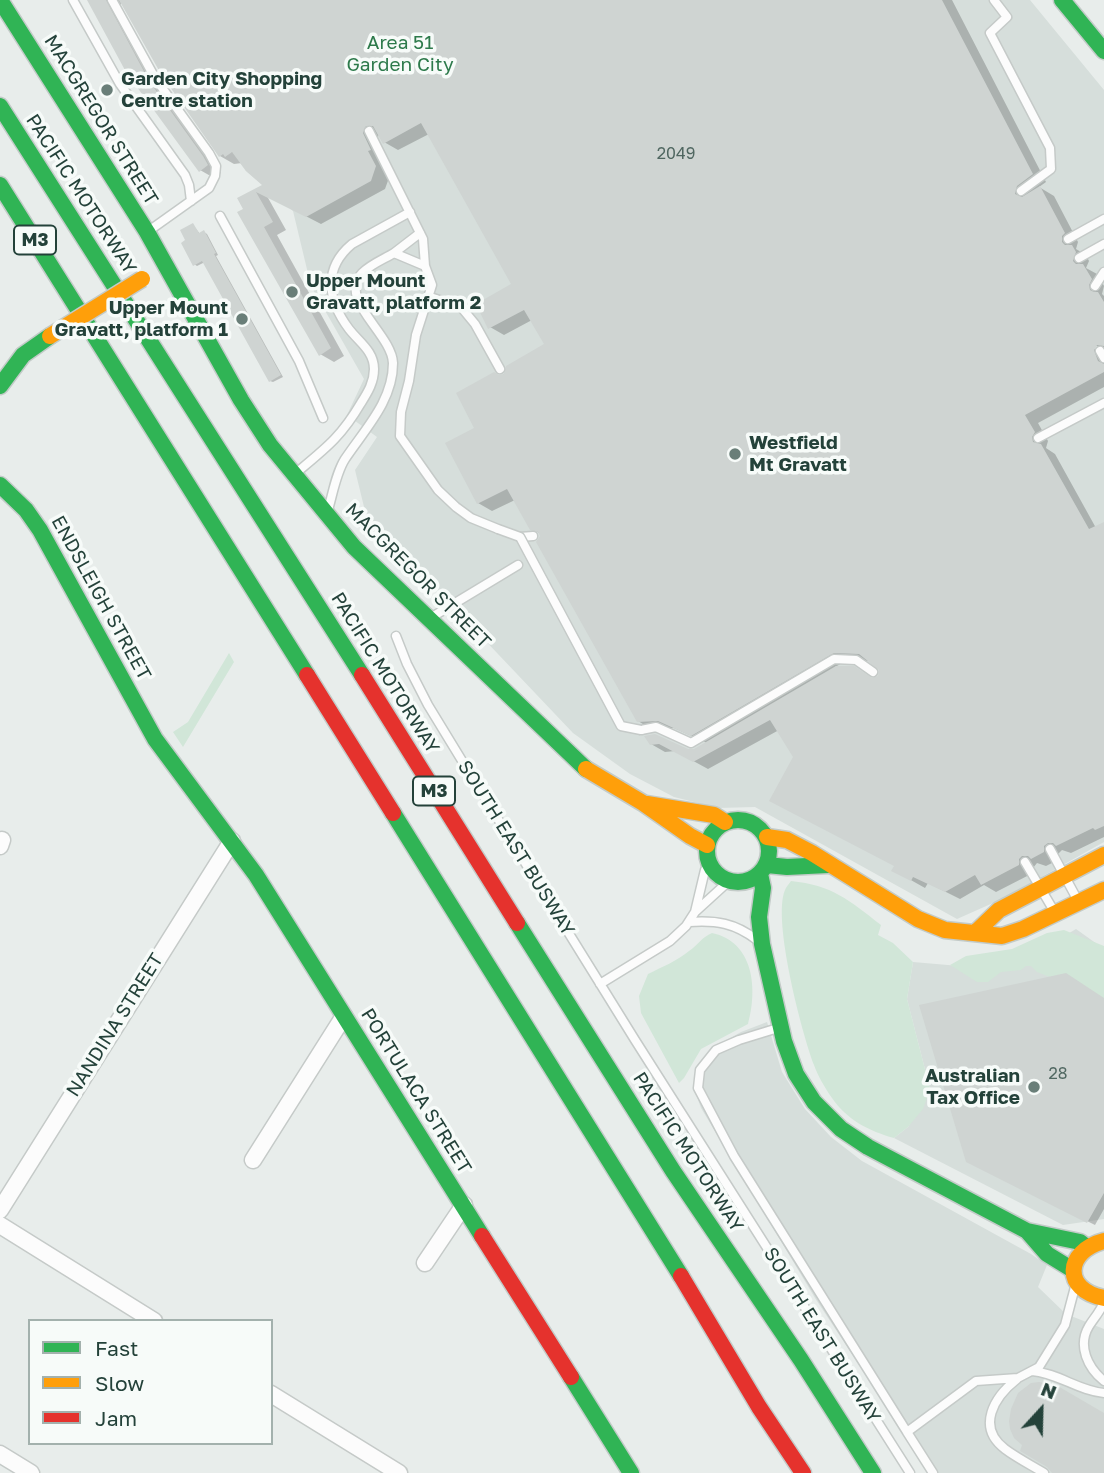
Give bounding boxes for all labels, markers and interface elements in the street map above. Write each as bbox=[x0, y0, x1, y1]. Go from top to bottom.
street label: MACGREGOR STREET bbox=[39, 31, 163, 209]
park label: Area 51 Garden City bbox=[346, 32, 454, 76]
place label: Garden City Shopping Centre station bbox=[121, 68, 322, 112]
marker: Garden City Shopping Centre station bbox=[99, 82, 115, 98]
street label: PACIFIC MOTORWAY bbox=[21, 110, 141, 278]
house number: 2049 bbox=[657, 144, 695, 164]
road number: M3 bbox=[14, 226, 56, 254]
place label: Upper Mount Gravatt, platform 2 bbox=[306, 270, 481, 314]
marker: Upper Mount Gravatt, platform 2 bbox=[284, 284, 300, 300]
place label: Upper Mount Gravatt, platform 1 bbox=[55, 297, 228, 341]
marker: Upper Mount Gravatt, platform 1 bbox=[234, 311, 250, 327]
place label: Westfield Mt Gravatt bbox=[749, 432, 847, 476]
marker: Westfield Mt Gravatt bbox=[727, 446, 743, 462]
street label: MACGREGOR STREET bbox=[341, 499, 495, 653]
street label: ENDSLEIGH STREET bbox=[46, 512, 156, 684]
street label: PACIFIC MOTORWAY bbox=[326, 588, 444, 758]
street label: SOUTH EAST BUSWAY bbox=[453, 756, 579, 940]
road number: M3 bbox=[413, 776, 455, 806]
street label: NANDINA STREET bbox=[62, 949, 168, 1101]
street label: PORTULACA STREET bbox=[356, 1004, 476, 1178]
house number: 28 bbox=[1048, 1064, 1068, 1084]
place label: Australian Tax Office bbox=[925, 1065, 1020, 1109]
street label: PACIFIC MOTORWAY bbox=[628, 1068, 748, 1236]
marker: Australian Tax Office bbox=[1026, 1079, 1042, 1095]
street label: SOUTH EAST BUSWAY bbox=[759, 1243, 885, 1427]
legend bbox=[28, 1319, 273, 1445]
text: Fast bbox=[95, 1335, 138, 1361]
text: Slow bbox=[95, 1370, 144, 1396]
north arrow bbox=[1006, 1375, 1076, 1445]
text: N bbox=[1038, 1377, 1060, 1403]
text: Jam bbox=[95, 1405, 137, 1431]

